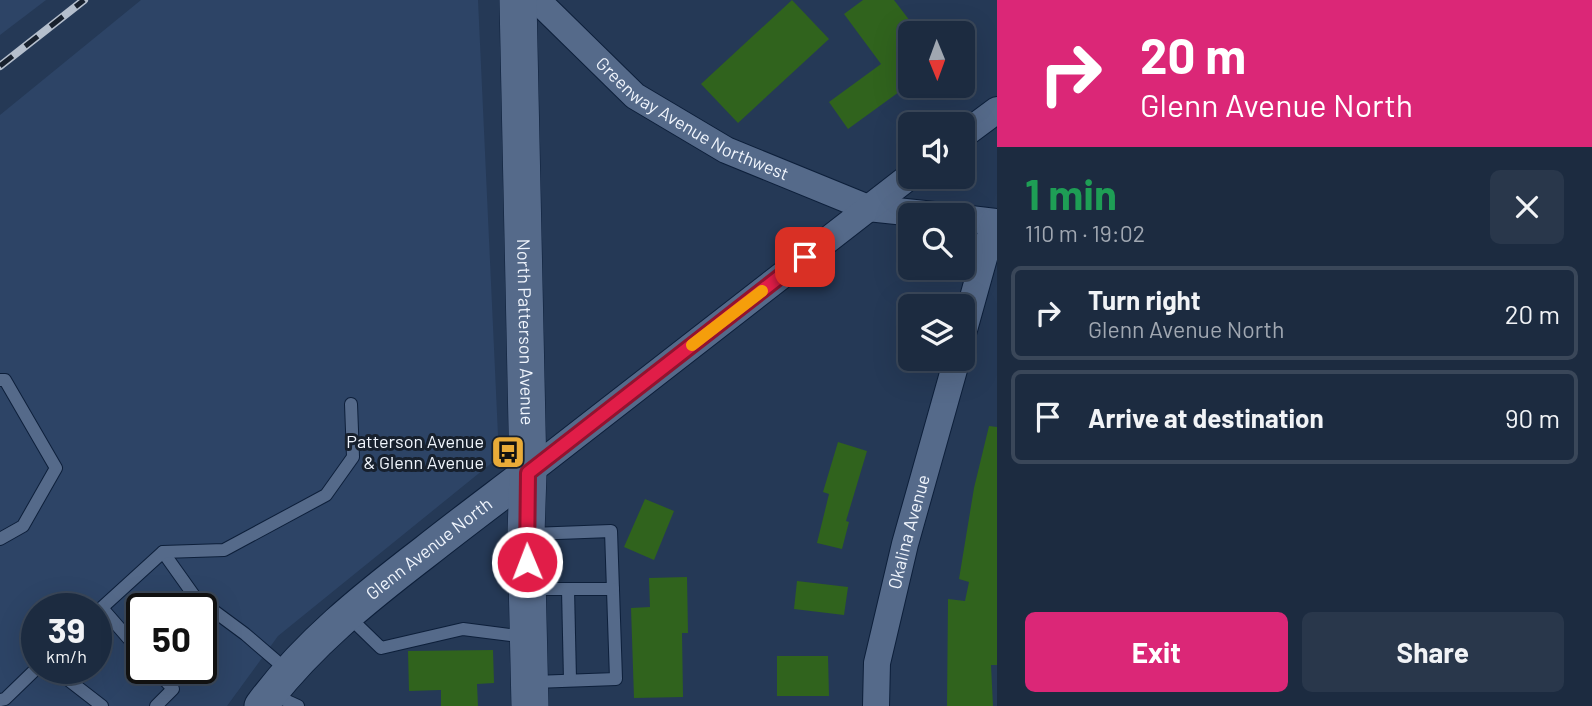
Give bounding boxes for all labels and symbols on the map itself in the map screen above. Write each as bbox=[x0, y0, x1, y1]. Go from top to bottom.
north arrow bbox=[898, 21, 975, 98]
street label: Greenway Avenue Northwest bbox=[592, 52, 792, 184]
pin bbox=[775, 227, 835, 287]
street label: North Patterson Avenue bbox=[513, 238, 539, 425]
place label: Patterson Avenue & Glenn Avenue bbox=[346, 430, 484, 473]
bus stop icon: Patterson Avenue & Glenn Avenue bbox=[489, 433, 527, 471]
street label: Okalina Avenue bbox=[883, 472, 934, 591]
street label: Glenn Avenue North bbox=[361, 492, 496, 604]
position arrow bbox=[490, 525, 564, 599]
speed limit sign: 50 bbox=[126, 593, 217, 684]

